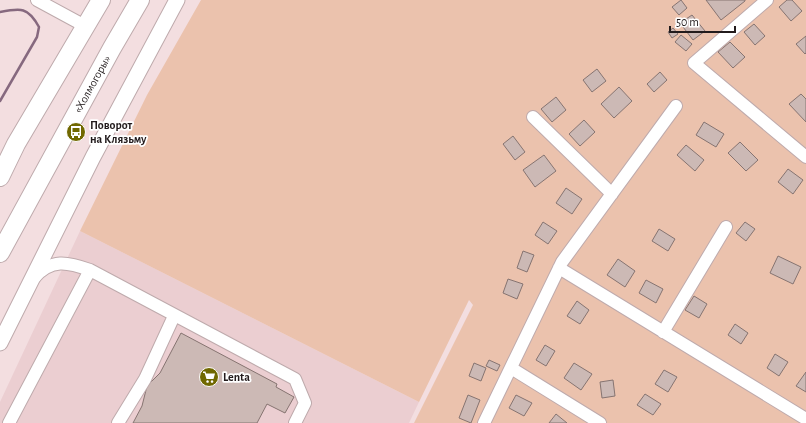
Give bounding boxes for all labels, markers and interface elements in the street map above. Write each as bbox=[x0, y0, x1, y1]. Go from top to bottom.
scale bar bbox=[670, 8, 735, 34]
text: 50 m bbox=[676, 16, 699, 28]
street label: «Холмогоры» bbox=[71, 53, 113, 115]
place label: Поворот на Клязьму bbox=[90, 119, 147, 146]
bus stop icon: Поворот на Клязьму bbox=[65, 121, 87, 143]
supermarket icon: Lenta bbox=[198, 366, 220, 388]
place label: Lenta bbox=[223, 371, 250, 383]

